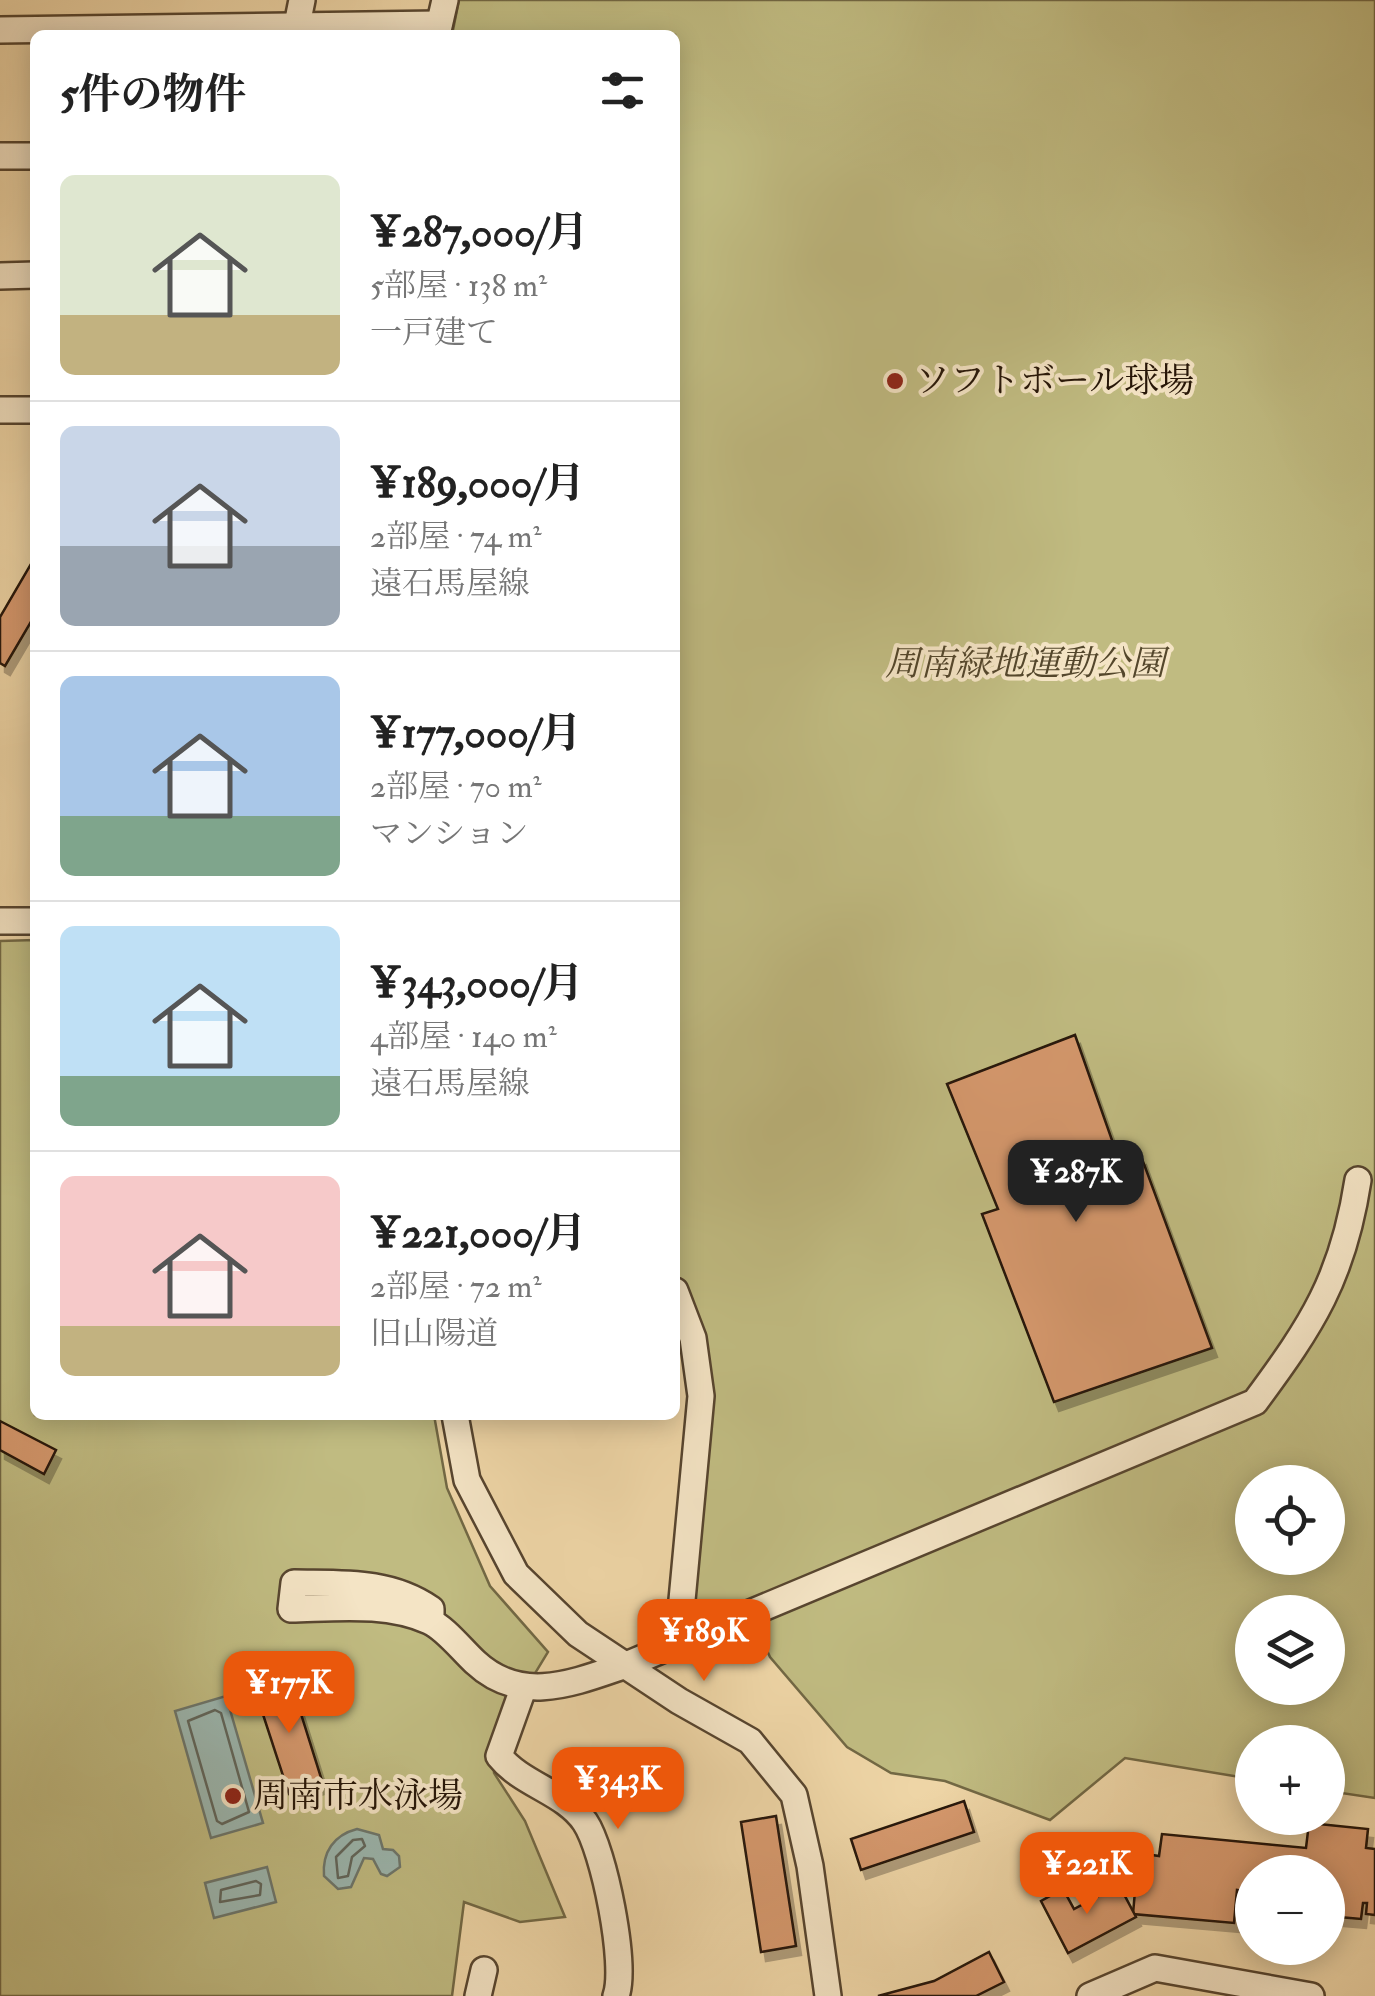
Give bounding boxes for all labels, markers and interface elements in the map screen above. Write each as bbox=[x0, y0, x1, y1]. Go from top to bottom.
icon: filters bbox=[595, 63, 650, 118]
text: 5件の物件 bbox=[60, 69, 246, 121]
text: ¥287,000/月 bbox=[370, 207, 589, 259]
icon: home bbox=[140, 215, 260, 335]
text: 5部屋 · 138 m² bbox=[370, 266, 547, 306]
text: 一戸建て bbox=[370, 313, 498, 353]
place label: ソフトボール球場 bbox=[915, 359, 1194, 403]
marker: ソフトボール球場 bbox=[884, 370, 906, 392]
text: ¥189,000/月 bbox=[370, 458, 585, 510]
icon: home bbox=[140, 466, 260, 586]
text: 2部屋 · 74 m² bbox=[370, 517, 542, 557]
text: 遠石馬屋線 bbox=[370, 564, 530, 604]
park label: 周南緑地運動公園 bbox=[885, 642, 1170, 686]
text: ¥177,000/月 bbox=[370, 708, 582, 760]
icon: home bbox=[140, 716, 260, 836]
text: 2部屋 · 70 m² bbox=[370, 767, 542, 807]
text: マンション bbox=[370, 814, 529, 854]
text: ¥343,000/月 bbox=[370, 958, 584, 1010]
icon: home bbox=[140, 966, 260, 1086]
text: 4部屋 · 140 m² bbox=[370, 1017, 557, 1057]
text: 遠石馬屋線 bbox=[370, 1064, 530, 1104]
pin: ¥287K bbox=[1006, 1140, 1146, 1225]
text: ¥287K bbox=[1030, 1152, 1122, 1192]
text: ¥221,000/月 bbox=[370, 1208, 587, 1260]
icon: home bbox=[140, 1216, 260, 1336]
text: 2部屋 · 72 m² bbox=[370, 1267, 541, 1307]
text: 旧山陽道 bbox=[370, 1314, 498, 1354]
map controls bbox=[1235, 1465, 1345, 1965]
button: locate bbox=[1235, 1465, 1345, 1575]
button: layers bbox=[1235, 1595, 1345, 1705]
pin: ¥189K bbox=[634, 1599, 774, 1684]
text: ¥189K bbox=[659, 1611, 749, 1651]
pin: ¥177K bbox=[219, 1651, 359, 1736]
text: ¥177K bbox=[245, 1663, 333, 1703]
button: + bbox=[1235, 1725, 1345, 1835]
pin: ¥343K bbox=[548, 1747, 688, 1832]
text: ¥343K bbox=[574, 1759, 662, 1799]
place label: 周南市水泳場 bbox=[253, 1774, 463, 1818]
marker: 周南市水泳場 bbox=[222, 1785, 244, 1807]
pin: ¥221K bbox=[1017, 1832, 1157, 1917]
text: ¥221K bbox=[1042, 1844, 1132, 1884]
button: − bbox=[1235, 1855, 1345, 1965]

